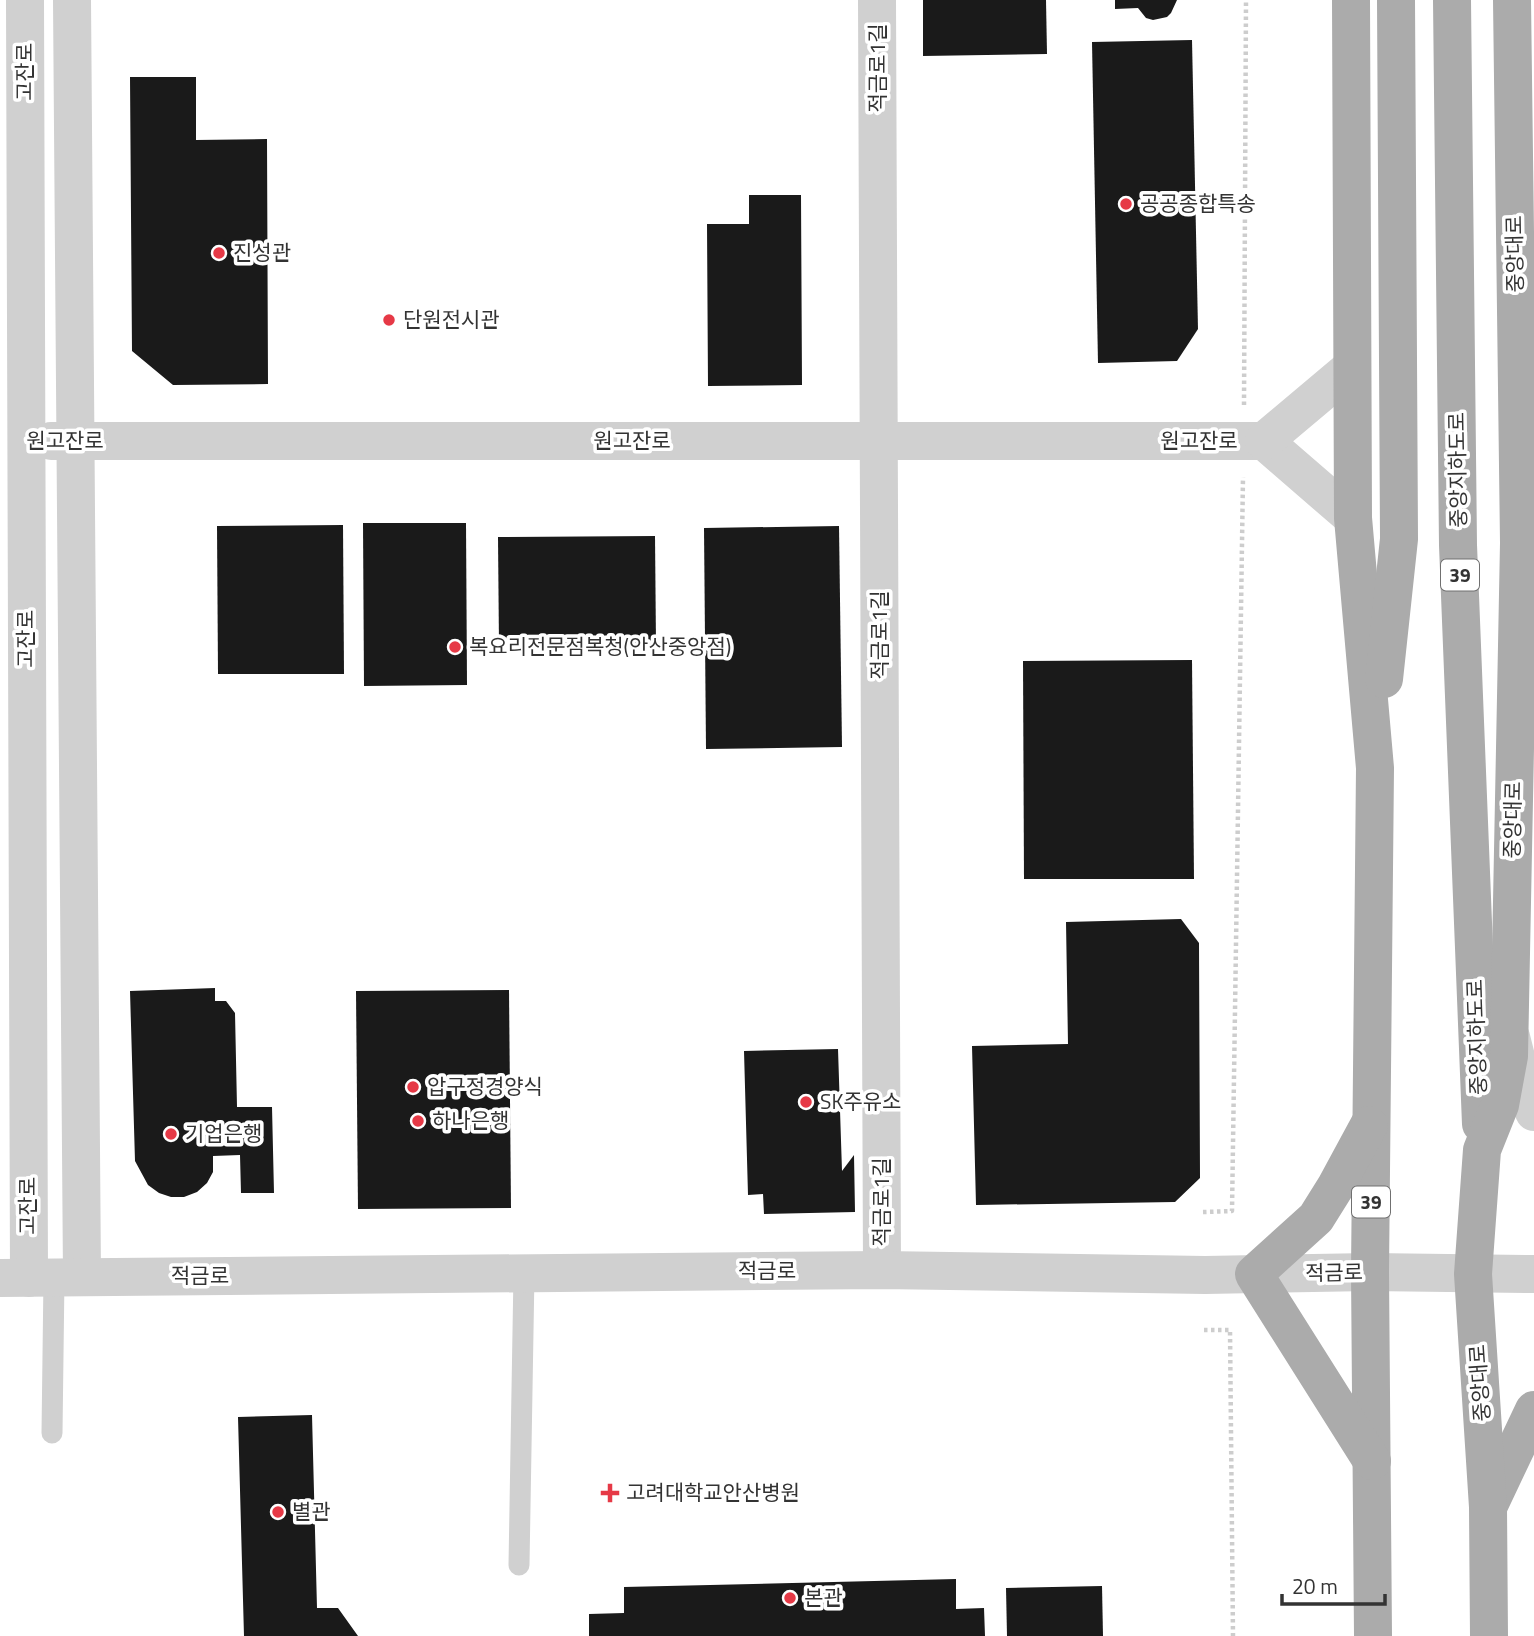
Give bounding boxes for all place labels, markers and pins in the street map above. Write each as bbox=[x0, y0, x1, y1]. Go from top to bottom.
place label: 공공종합특송 bbox=[1140, 187, 1256, 219]
marker: 공공종합특송 bbox=[1118, 196, 1134, 212]
place label: 진성관 bbox=[233, 236, 291, 268]
marker: 진성관 bbox=[211, 245, 227, 261]
place label: 단원전시관 bbox=[403, 303, 500, 335]
marker: 단원전시관 bbox=[381, 312, 397, 328]
place label: 복요리전문점복청(안산중앙점) bbox=[469, 630, 731, 662]
marker: 복요리전문점복청(안산중앙점) bbox=[447, 639, 463, 655]
place label: 압구정경양식 bbox=[427, 1070, 543, 1102]
marker: 압구정경양식 bbox=[405, 1079, 421, 1095]
place label: SK주유소 bbox=[820, 1085, 901, 1117]
marker: SK주유소 bbox=[798, 1094, 814, 1110]
place label: 하나은행 bbox=[432, 1104, 509, 1136]
marker: 하나은행 bbox=[410, 1113, 426, 1129]
place label: 기업은행 bbox=[185, 1117, 262, 1149]
marker: 기업은행 bbox=[163, 1126, 179, 1142]
place label: 고려대학교안산병원 bbox=[626, 1476, 800, 1508]
marker: 고려대학교안산병원 bbox=[600, 1483, 620, 1503]
place label: 별관 bbox=[292, 1495, 331, 1527]
marker: 별관 bbox=[270, 1504, 286, 1520]
place label: 본관 bbox=[804, 1581, 843, 1613]
marker: 본관 bbox=[782, 1590, 798, 1606]

